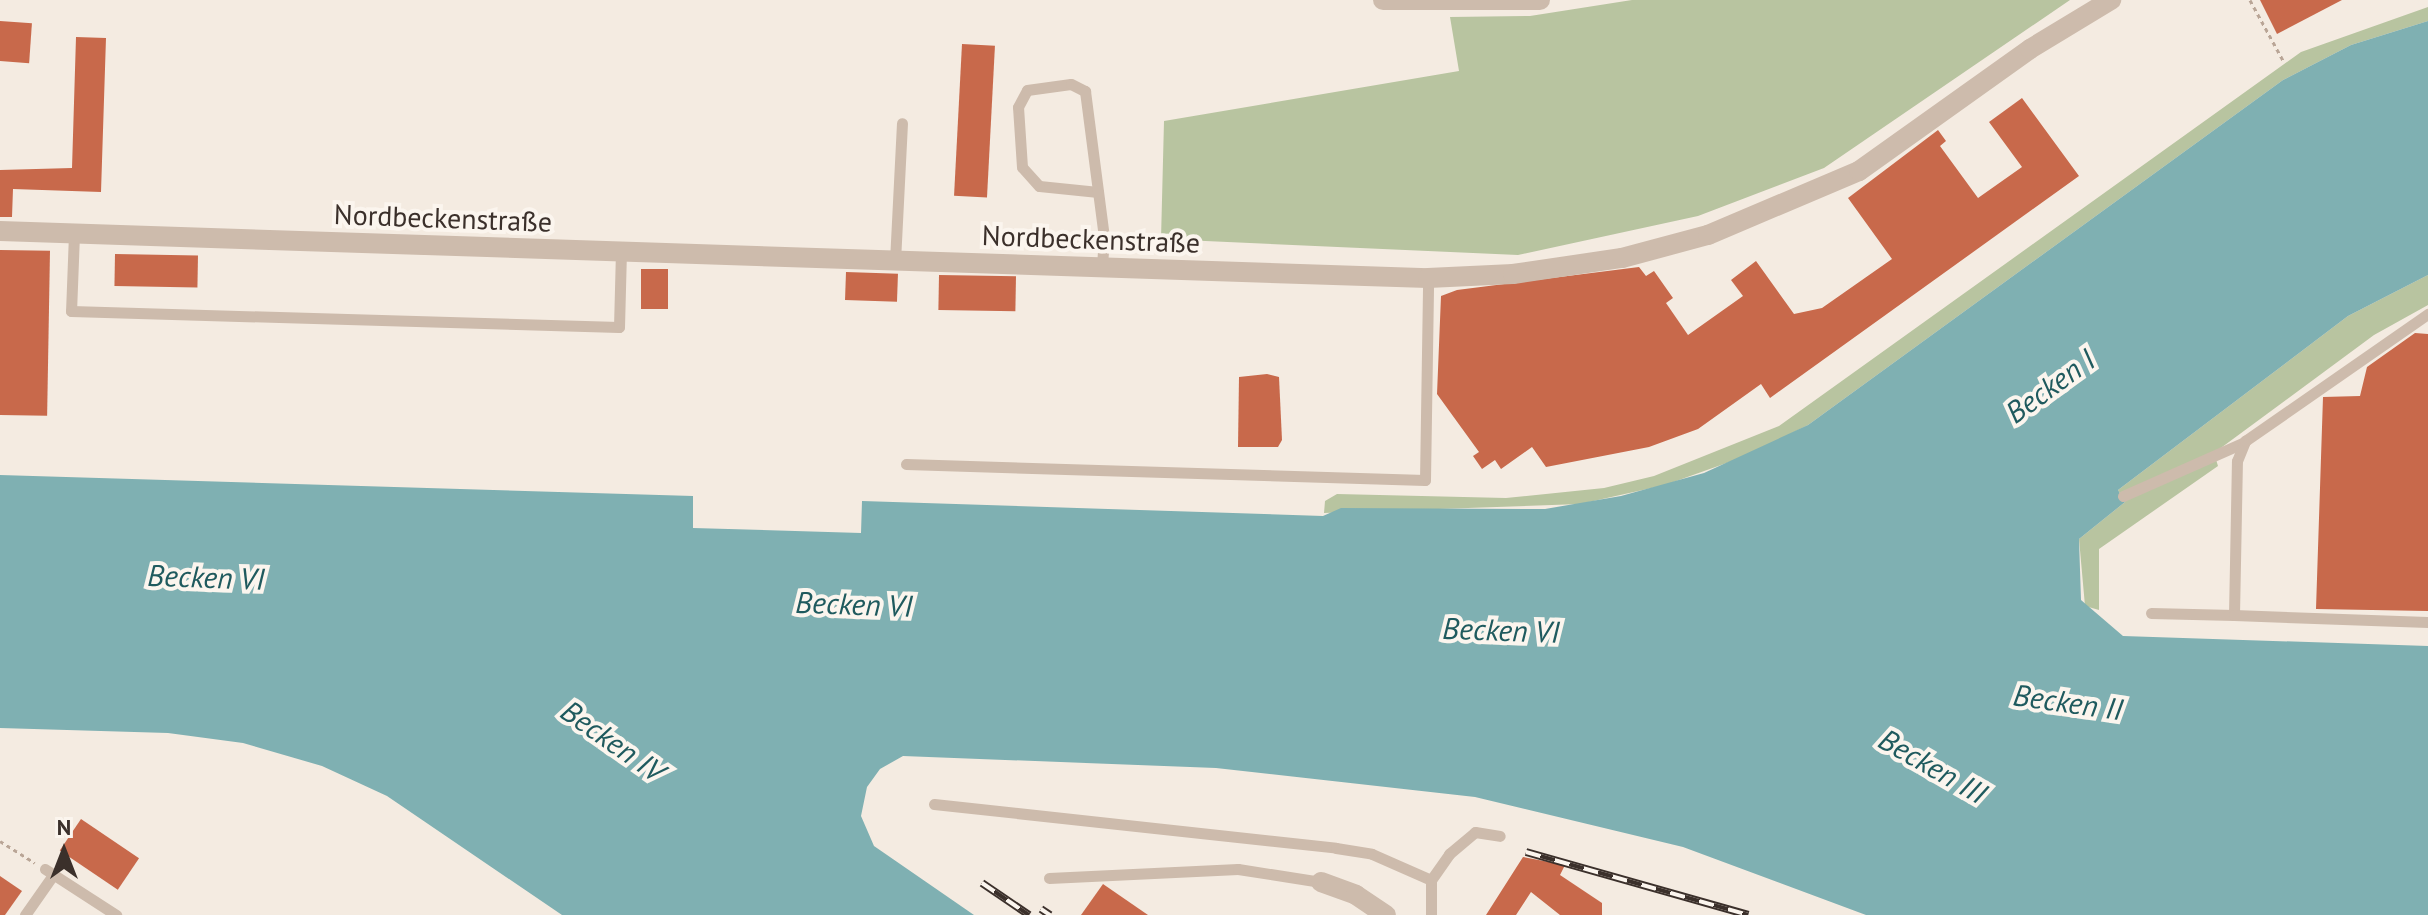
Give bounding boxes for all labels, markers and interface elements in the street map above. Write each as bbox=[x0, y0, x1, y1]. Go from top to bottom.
street label: Nordbeckenstraße bbox=[333, 197, 553, 239]
street label: Nordbeckenstraße bbox=[981, 218, 1201, 260]
water label: Becken I bbox=[1998, 342, 2102, 430]
water label: Becken VI bbox=[146, 557, 266, 597]
water label: Becken VI bbox=[794, 584, 914, 624]
water label: Becken VI bbox=[1441, 610, 1561, 650]
water label: Becken II bbox=[2011, 677, 2125, 727]
water label: Becken IV bbox=[554, 692, 672, 790]
water label: Becken III bbox=[1873, 721, 1993, 811]
north arrow bbox=[24, 811, 104, 891]
text: N bbox=[57, 813, 71, 841]

